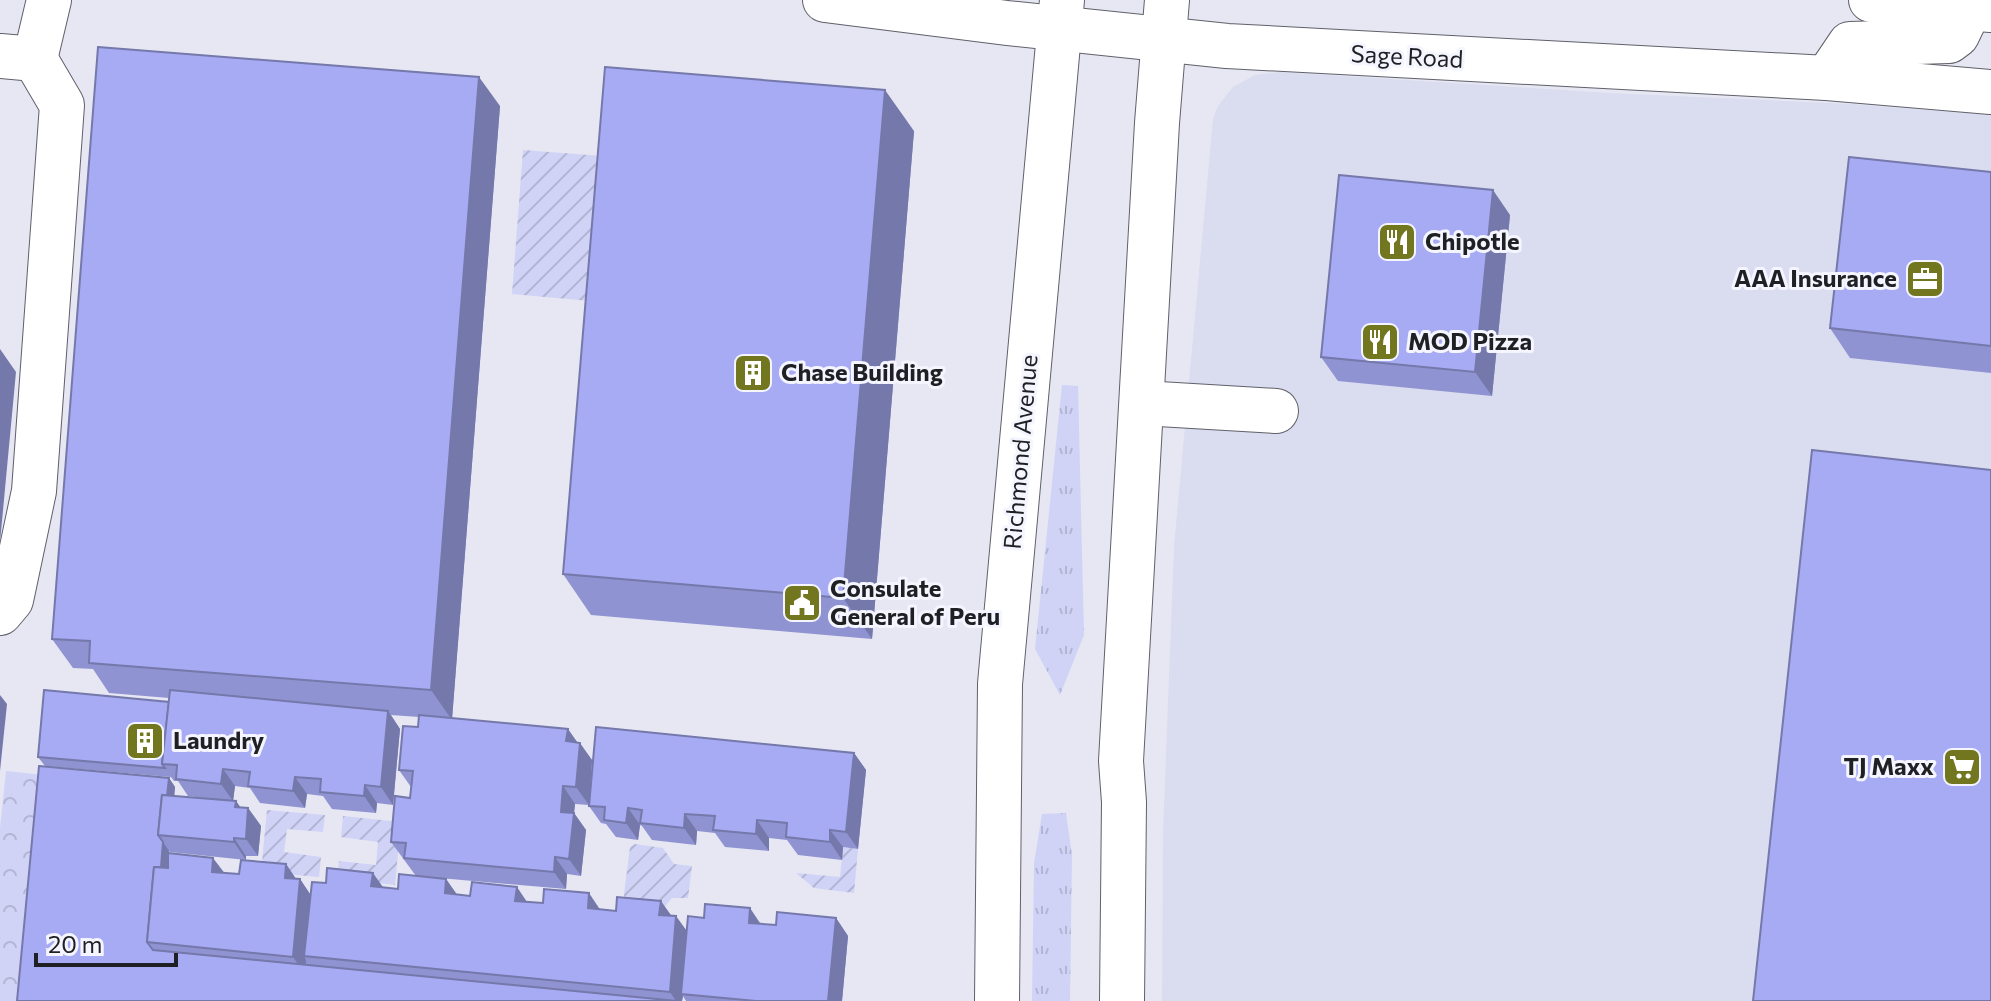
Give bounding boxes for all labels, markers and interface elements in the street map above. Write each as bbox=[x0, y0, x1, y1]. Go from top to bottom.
street label: Sage Road bbox=[1350, 38, 1464, 73]
restaurant icon: Chipotle bbox=[1376, 221, 1418, 263]
place label: Chipotle bbox=[1425, 226, 1520, 255]
office icon: AAA Insurance bbox=[1904, 258, 1946, 300]
place label: AAA Insurance bbox=[1734, 263, 1897, 292]
restaurant icon: MOD Pizza bbox=[1359, 321, 1401, 363]
place label: MOD Pizza bbox=[1408, 326, 1532, 355]
building icon: Chase Building bbox=[732, 352, 774, 394]
street label: Richmond Avenue bbox=[997, 353, 1042, 550]
place label: Chase Building bbox=[781, 357, 943, 386]
place label: Consulate General of Peru bbox=[830, 573, 1000, 630]
public building icon: Consulate General of Peru bbox=[781, 582, 823, 624]
building icon: Laundry bbox=[124, 720, 166, 762]
place label: Laundry bbox=[173, 725, 264, 754]
supermarket icon: TJ Maxx bbox=[1941, 746, 1983, 788]
place label: TJ Maxx bbox=[1843, 751, 1934, 780]
scale bar bbox=[36, 917, 176, 967]
text: 20 m bbox=[48, 929, 102, 958]

